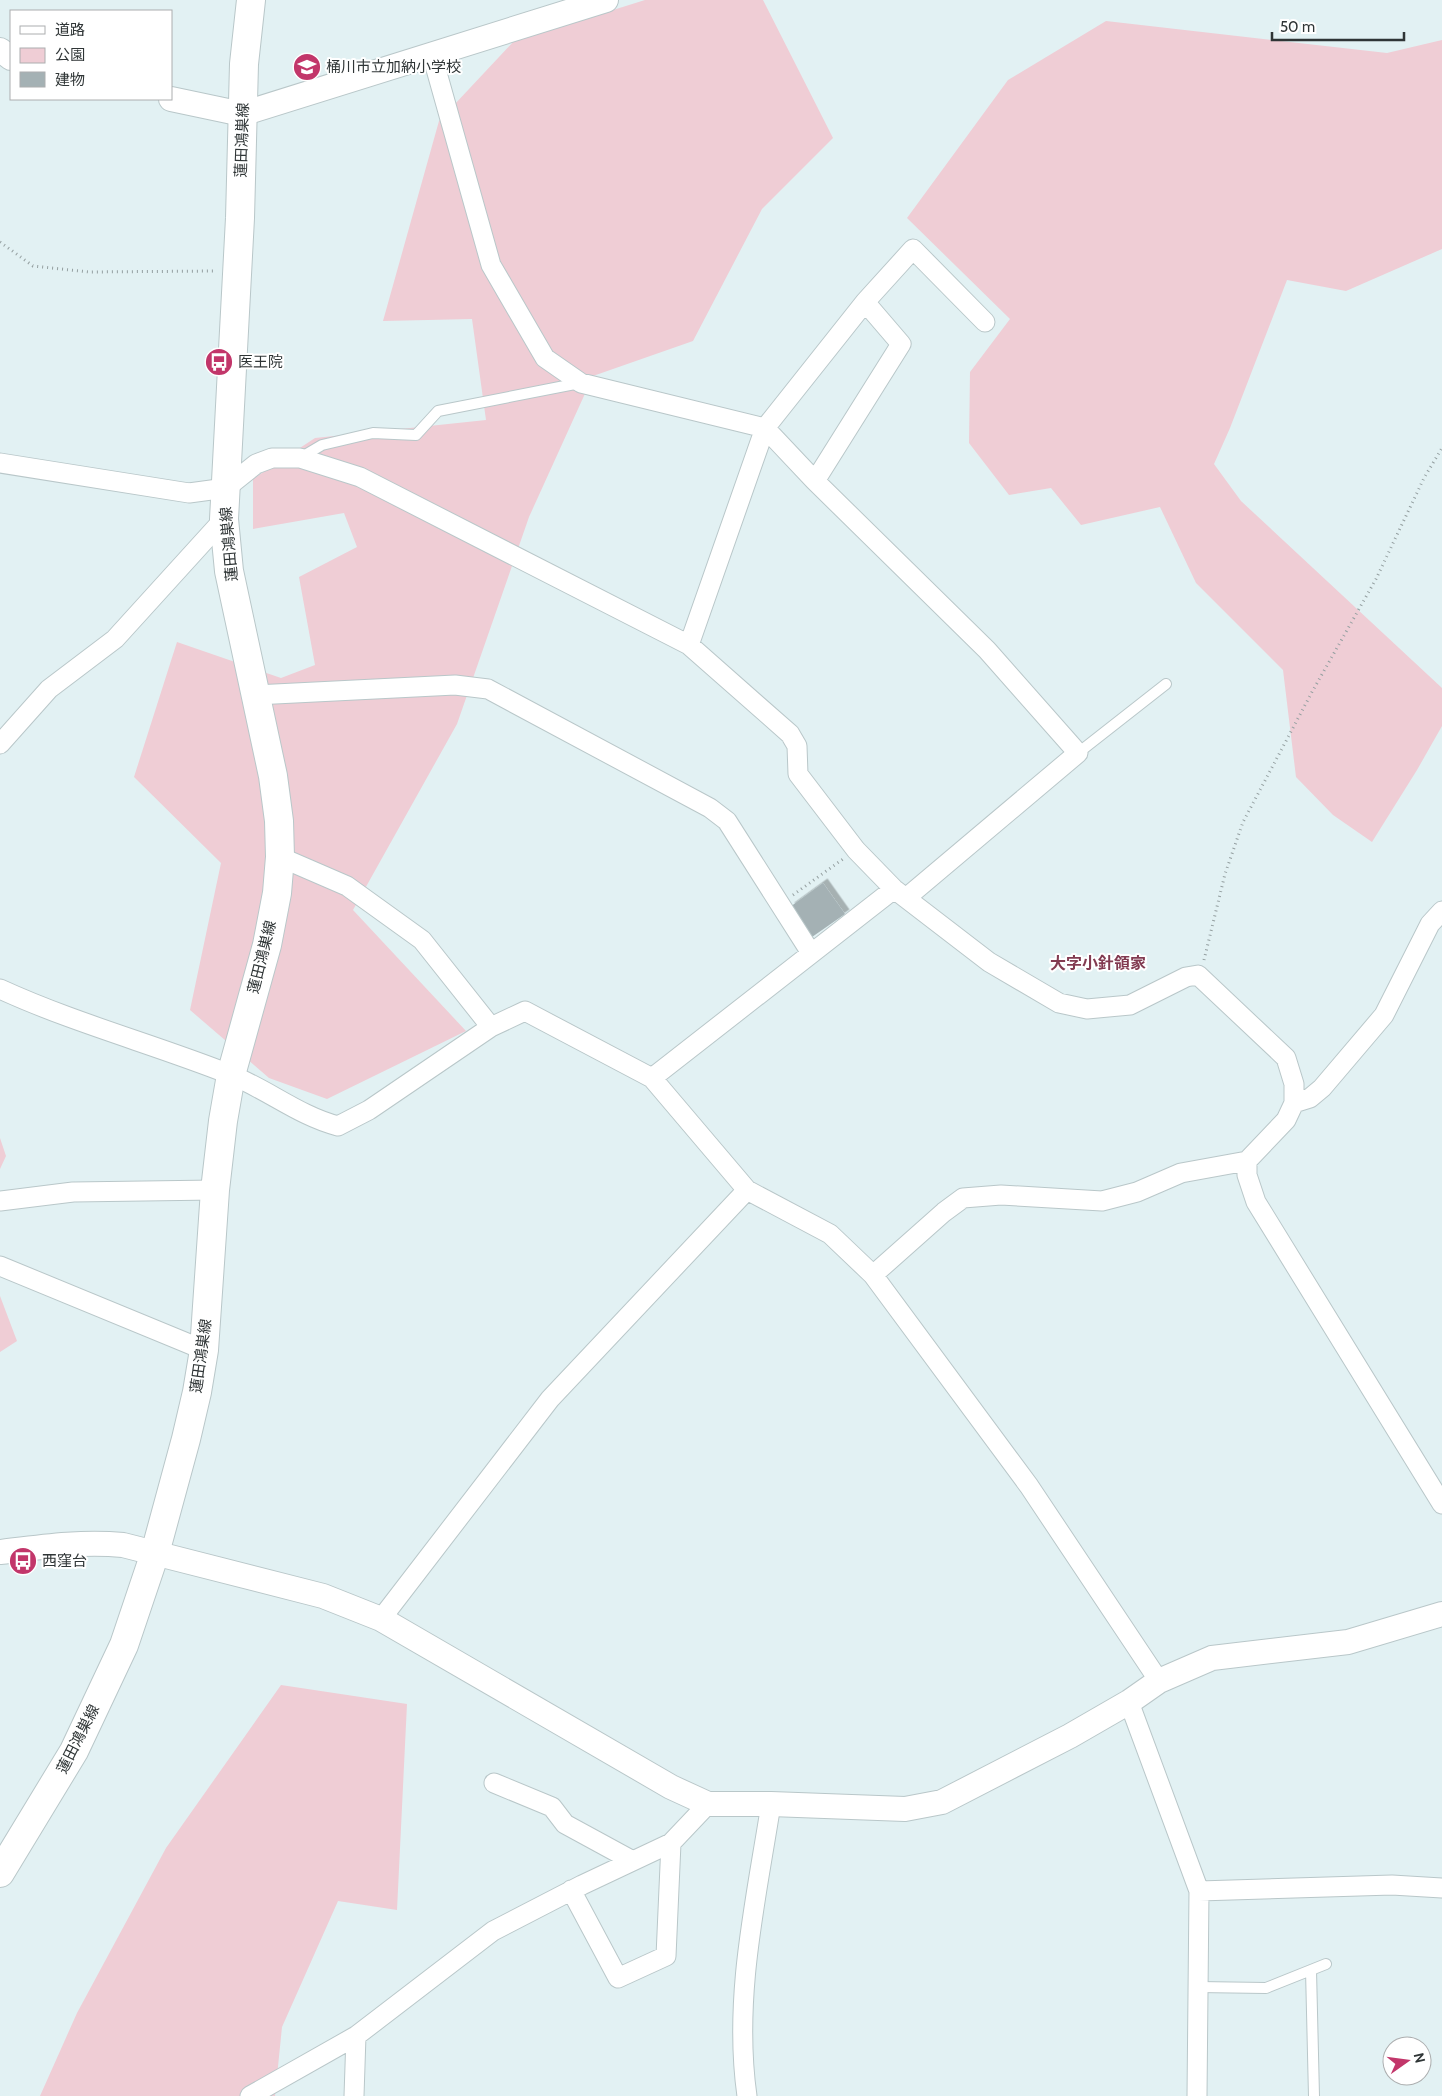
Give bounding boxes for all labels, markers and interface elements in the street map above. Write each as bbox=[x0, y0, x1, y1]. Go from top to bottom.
legend bbox=[10, 10, 172, 100]
scale bar bbox=[1272, 10, 1404, 42]
text: 50 m bbox=[1280, 18, 1315, 36]
text: 道路 bbox=[55, 21, 85, 39]
text: 公園 bbox=[55, 46, 85, 64]
school or university icon: 桶川市立加納小学校 bbox=[292, 52, 322, 82]
place label: 桶川市立加納小学校 bbox=[326, 58, 461, 76]
text: 建物 bbox=[55, 71, 85, 89]
street label: 蓮田鴻巣線 bbox=[232, 102, 252, 178]
bus stop icon: 医王院 bbox=[204, 347, 234, 377]
place label: 医王院 bbox=[238, 353, 283, 371]
street label: 蓮田鴻巣線 bbox=[217, 506, 241, 582]
street label: 蓮田鴻巣線 bbox=[244, 918, 280, 996]
district label: 大字小針領家 bbox=[1050, 954, 1146, 973]
street label: 蓮田鴻巣線 bbox=[187, 1318, 215, 1394]
bus stop icon: 西窪台 bbox=[8, 1546, 38, 1576]
place label: 西窪台 bbox=[42, 1552, 87, 1570]
street label: 蓮田鴻巣線 bbox=[53, 1701, 103, 1777]
north arrow bbox=[1382, 2036, 1432, 2086]
text: N bbox=[1410, 2051, 1430, 2065]

